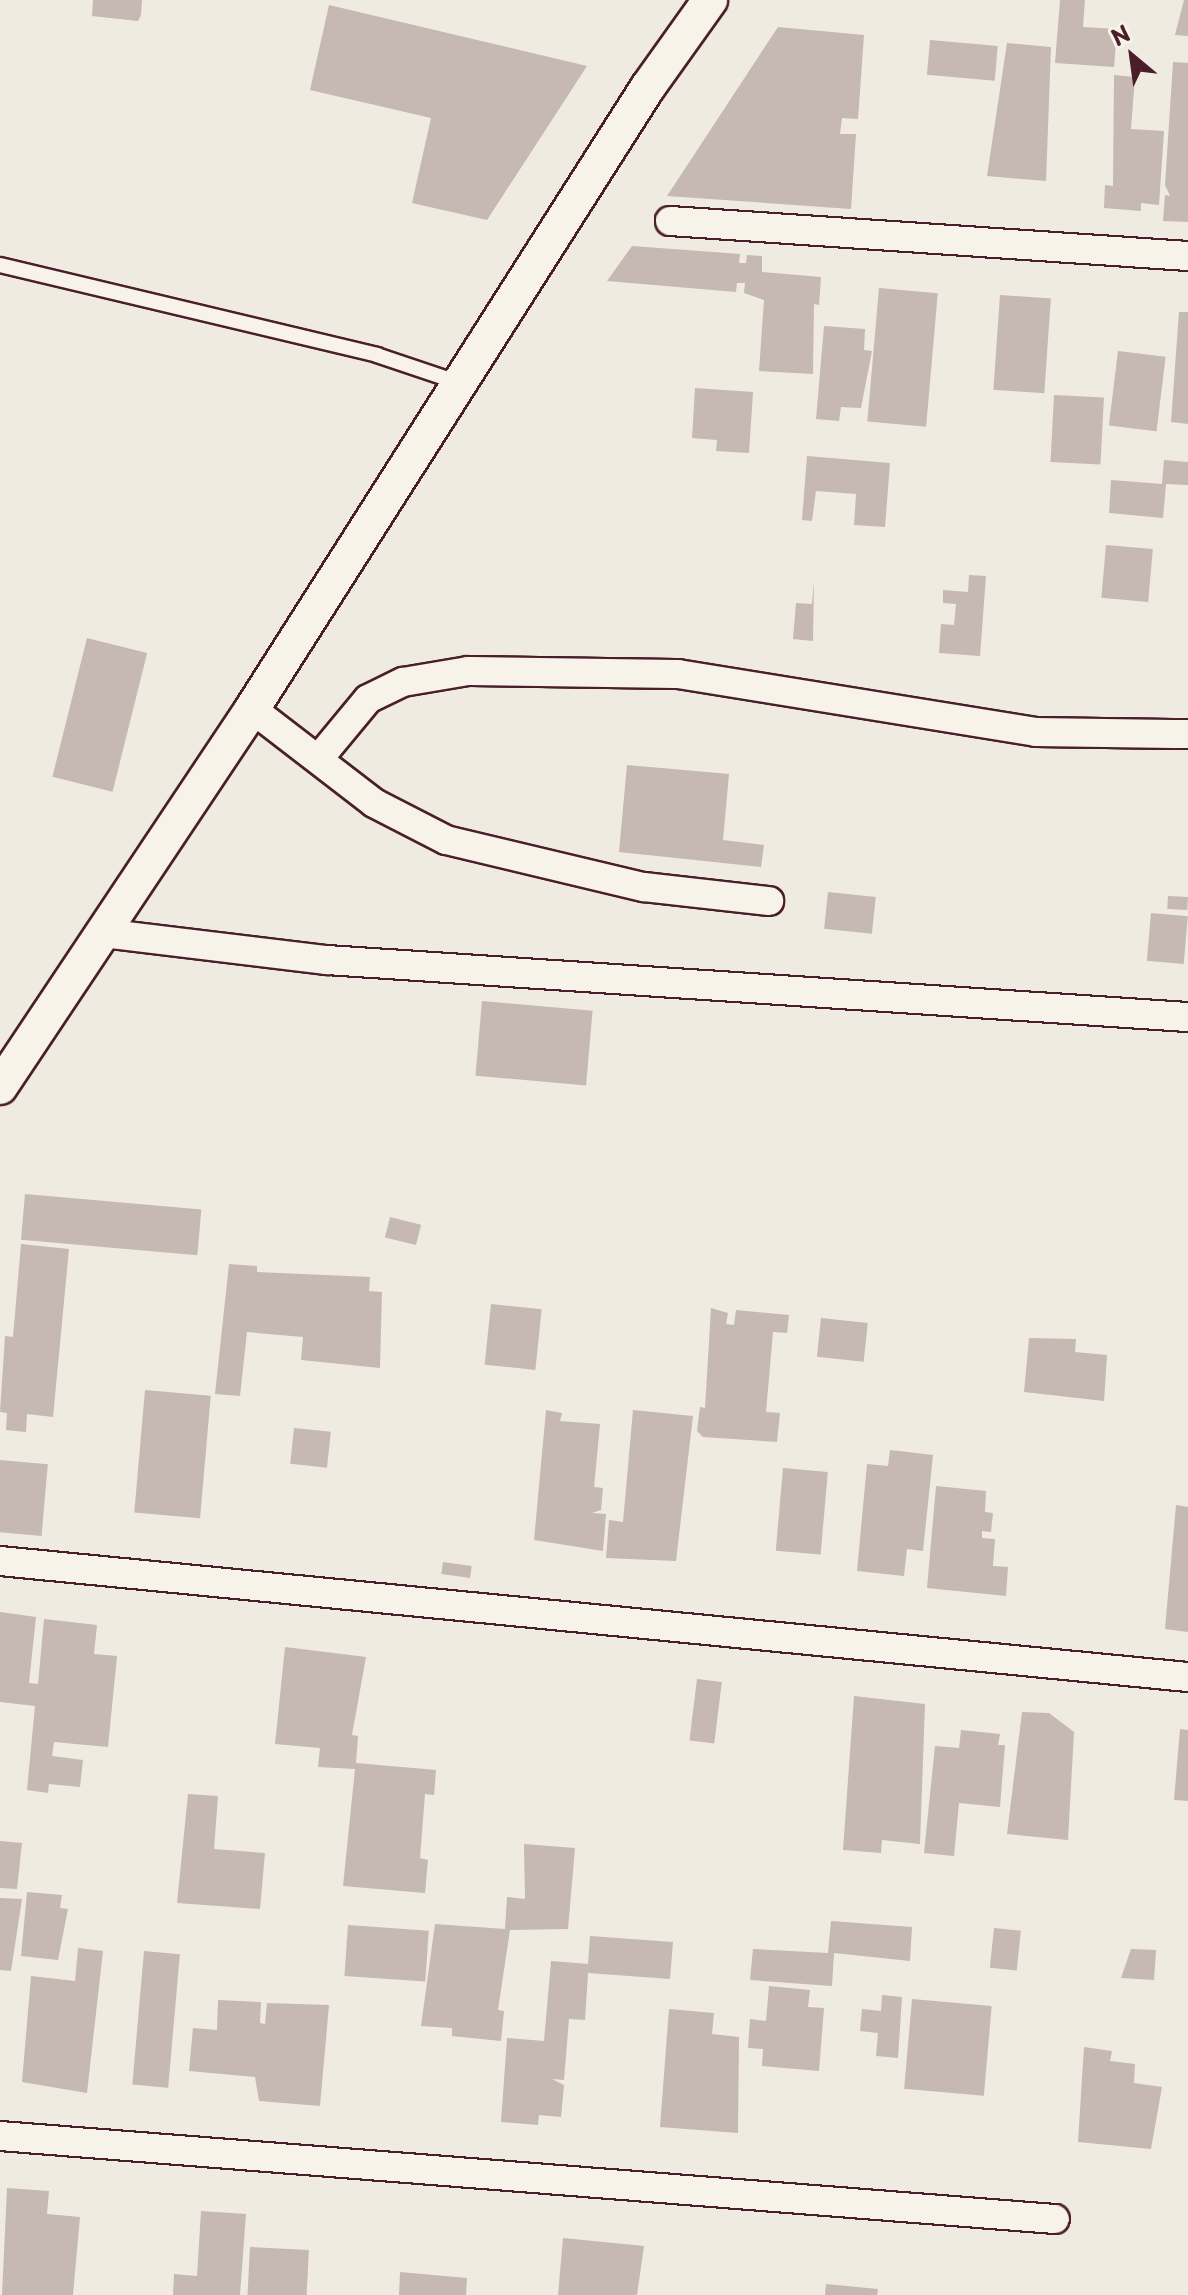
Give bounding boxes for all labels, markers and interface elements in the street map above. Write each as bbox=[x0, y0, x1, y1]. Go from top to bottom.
north arrow bbox=[1092, 16, 1172, 96]
text: N bbox=[1104, 16, 1136, 53]

